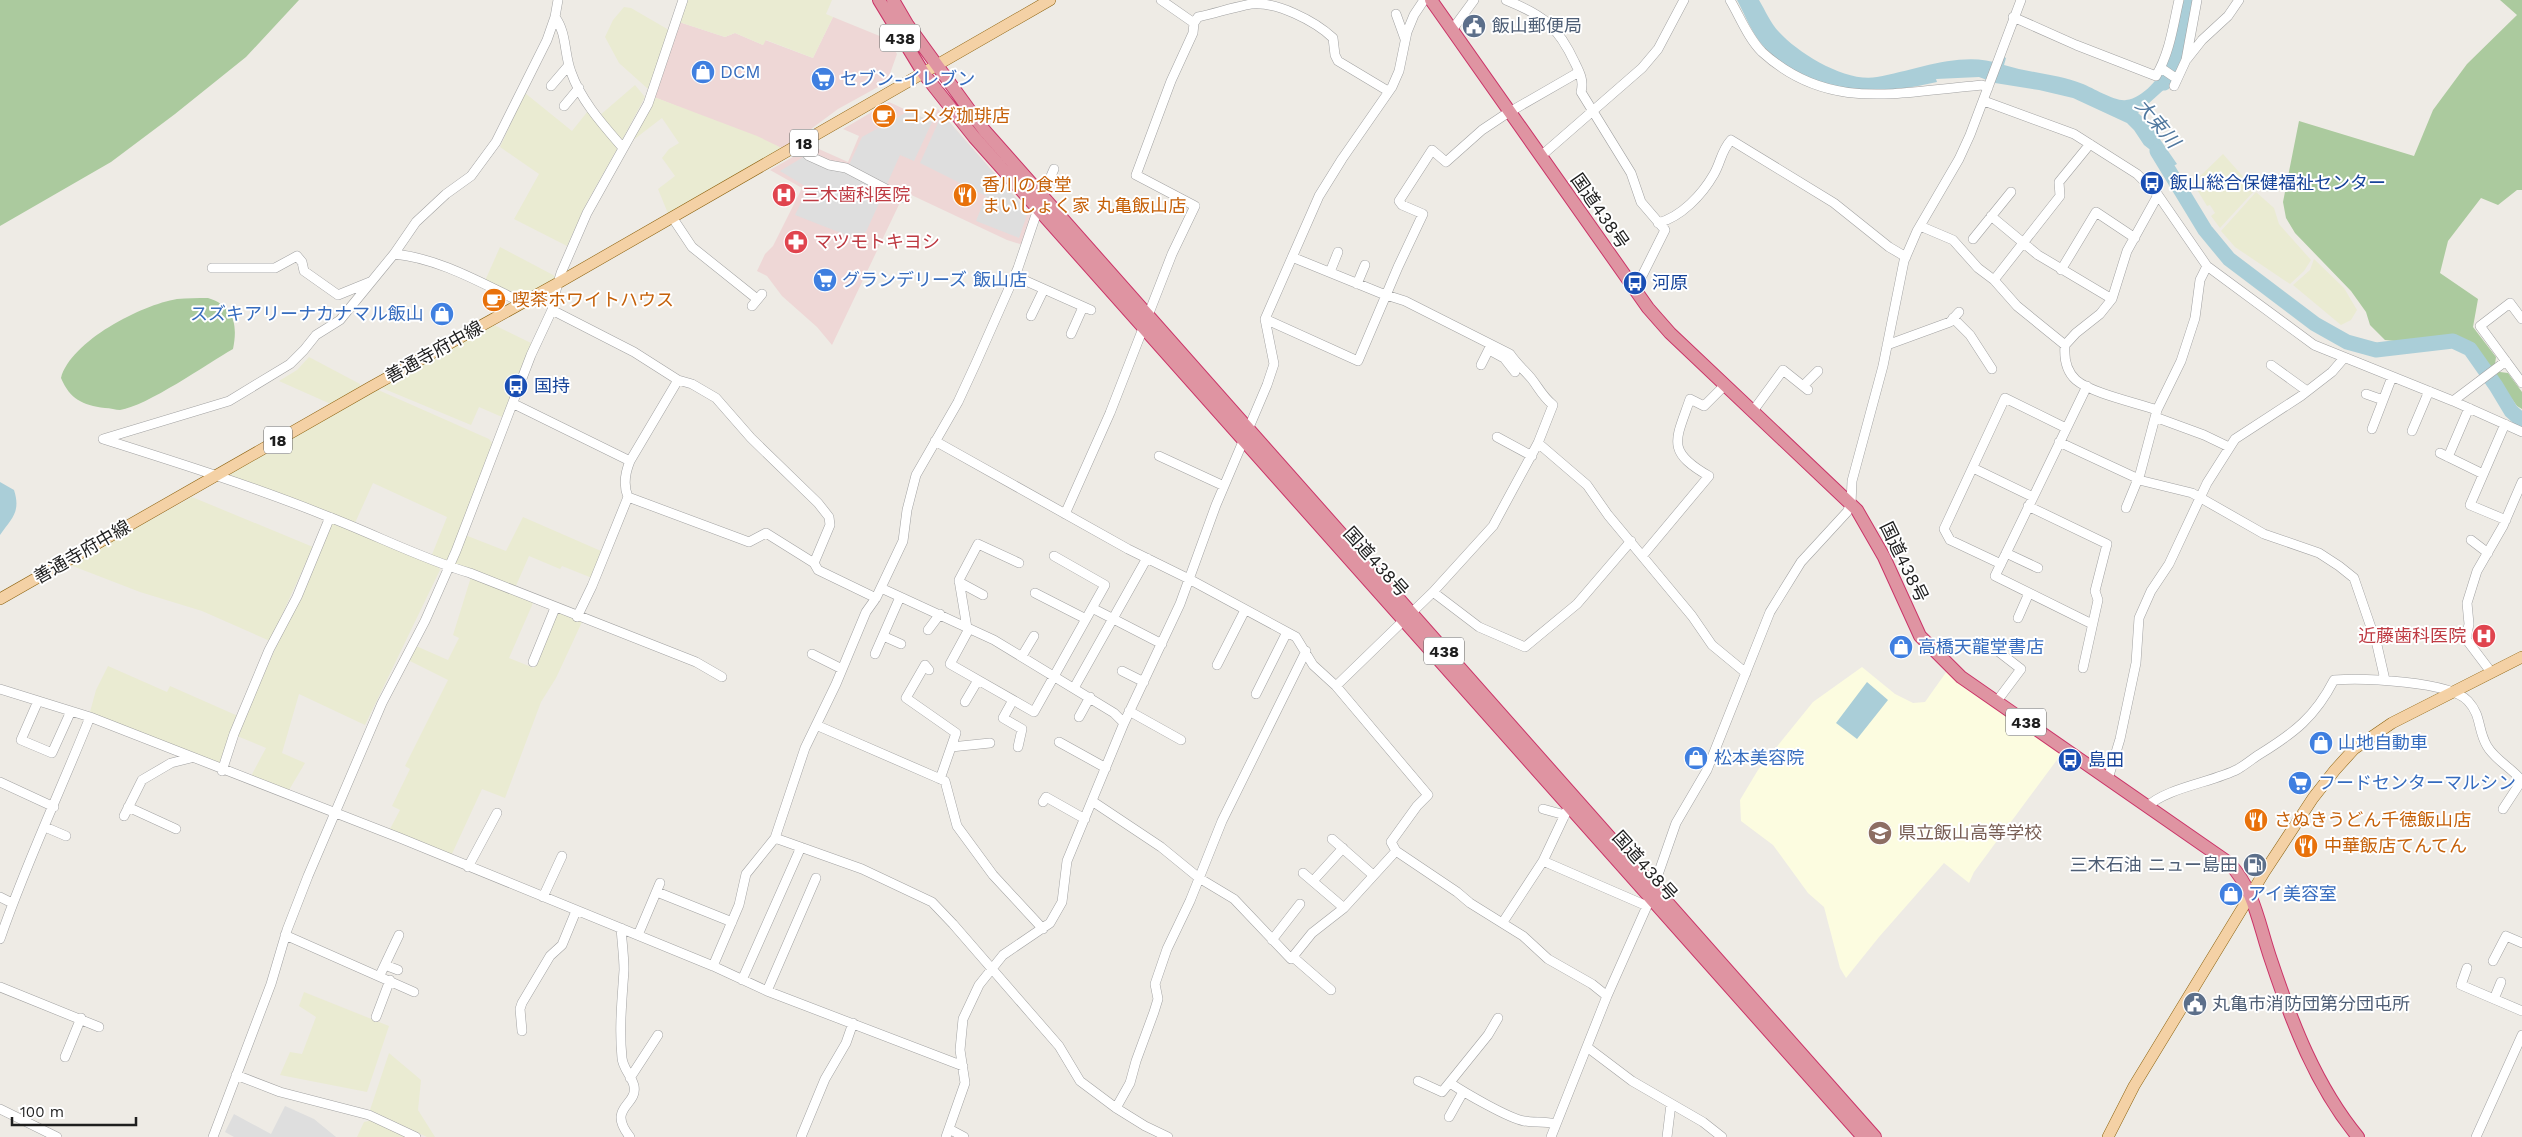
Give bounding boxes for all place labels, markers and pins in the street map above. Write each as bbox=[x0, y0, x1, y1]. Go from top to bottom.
public building icon: 飯山郵便局 bbox=[1461, 13, 1487, 39]
place label: 飯山郵便局 bbox=[1492, 15, 1582, 36]
shop icon: DCM bbox=[690, 59, 716, 85]
place label: DCM bbox=[720, 61, 761, 82]
supermarket icon: セブン-イレブン bbox=[810, 66, 836, 92]
place label: セブン-イレブン bbox=[840, 68, 975, 89]
cafe icon: コメダ珈琲店 bbox=[871, 103, 897, 129]
place label: コメダ珈琲店 bbox=[902, 105, 1010, 126]
bus stop icon: 飯山総合保健福祉センター bbox=[2139, 170, 2165, 196]
place label: 飯山総合保健福祉センター bbox=[2170, 172, 2386, 193]
place label: 香川の食堂 まいしょく家 丸亀飯山店 bbox=[982, 174, 1186, 216]
hospital icon: 三木歯科医院 bbox=[771, 182, 797, 208]
restaurant icon: 香川の食堂 まいしょく家 丸亀飯山店 bbox=[952, 182, 978, 208]
place label: 三木歯科医院 bbox=[802, 184, 910, 205]
pharmacy icon: マツモトキヨシ bbox=[783, 229, 809, 255]
place label: マツモトキヨシ bbox=[814, 231, 940, 252]
supermarket icon: グランデリーズ 飯山店 bbox=[812, 267, 838, 293]
place label: グランデリーズ 飯山店 bbox=[842, 269, 1027, 290]
bus stop icon: 河原 bbox=[1622, 270, 1648, 296]
place label: 河原 bbox=[1652, 272, 1688, 293]
cafe icon: 喫茶ホワイトハウス bbox=[481, 287, 507, 313]
place label: 喫茶ホワイトハウス bbox=[512, 289, 674, 310]
shop icon: スズキアリーナカナマル飯山 bbox=[429, 301, 455, 327]
place label: スズキアリーナカナマル飯山 bbox=[190, 303, 424, 324]
bus stop icon: 国持 bbox=[503, 373, 529, 399]
place label: 国持 bbox=[534, 375, 570, 396]
hospital icon: 近藤歯科医院 bbox=[2471, 623, 2497, 649]
place label: 近藤歯科医院 bbox=[2358, 625, 2466, 646]
shop icon: 高橋天龍堂書店 bbox=[1888, 634, 1914, 660]
place label: 高橋天龍堂書店 bbox=[1918, 636, 2044, 657]
shop icon: 山地自動車 bbox=[2308, 730, 2334, 756]
place label: 山地自動車 bbox=[2338, 732, 2428, 753]
shop icon: 松本美容院 bbox=[1683, 745, 1709, 771]
place label: 松本美容院 bbox=[1714, 747, 1804, 768]
bus stop icon: 島田 bbox=[2057, 747, 2083, 773]
place label: 島田 bbox=[2088, 749, 2124, 770]
supermarket icon: フードセンターマルシン bbox=[2287, 770, 2313, 796]
place label: フードセンターマルシン bbox=[2318, 772, 2516, 793]
restaurant icon: さぬきうどん千徳飯山店 bbox=[2243, 807, 2269, 833]
place label: さぬきうどん千徳飯山店 bbox=[2274, 809, 2471, 830]
school or university icon: 県立飯山高等学校 bbox=[1867, 820, 1893, 846]
place label: 県立飯山高等学校 bbox=[1898, 822, 2042, 843]
restaurant icon: 中華飯店てんてん bbox=[2293, 833, 2319, 859]
place label: 中華飯店てんてん bbox=[2324, 835, 2467, 856]
fuel station icon: 三木石油 ニュー島田 bbox=[2242, 852, 2268, 878]
place label: 三木石油 ニュー島田 bbox=[2070, 854, 2238, 875]
shop icon: アイ美容室 bbox=[2218, 881, 2244, 907]
place label: アイ美容室 bbox=[2248, 883, 2337, 904]
public building icon: 丸亀市消防団第分団屯所 bbox=[2182, 991, 2208, 1017]
place label: 丸亀市消防団第分団屯所 bbox=[2212, 993, 2410, 1014]

